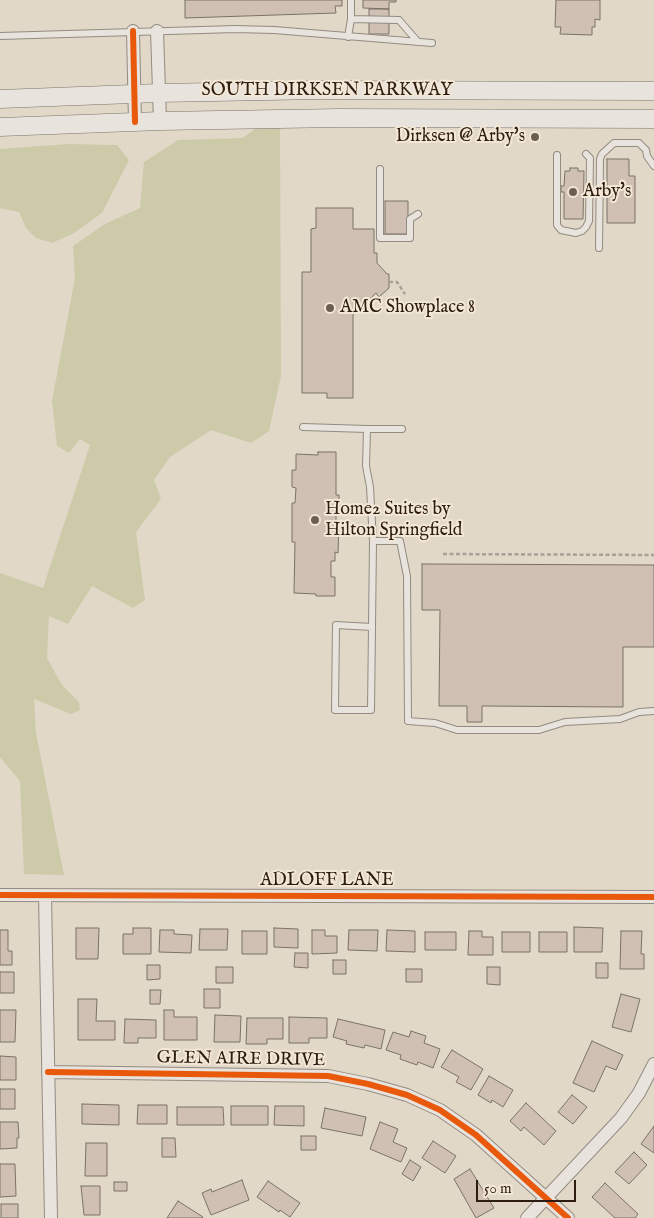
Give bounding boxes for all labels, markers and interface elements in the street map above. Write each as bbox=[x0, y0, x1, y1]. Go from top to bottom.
street label: SOUTH DIRKSEN PARKWAY bbox=[202, 80, 452, 102]
place label: Dirksen @ Arby's bbox=[396, 126, 525, 148]
marker: Dirksen @ Arby's bbox=[529, 131, 541, 143]
place label: Arby's bbox=[583, 181, 631, 203]
marker: Arby's bbox=[567, 186, 579, 198]
place label: AMC Showplace 8 bbox=[340, 297, 475, 319]
marker: AMC Showplace 8 bbox=[324, 302, 336, 314]
place label: Home2 Suites by Hilton Springfield bbox=[325, 499, 462, 542]
marker: Home2 Suites by Hilton Springfield bbox=[309, 514, 321, 526]
street label: ADLOFF LANE bbox=[260, 870, 394, 892]
street label: GLEN AIRE DRIVE bbox=[156, 1048, 326, 1072]
scale bar bbox=[479, 1170, 579, 1202]
text: 50 m bbox=[484, 1179, 512, 1198]

